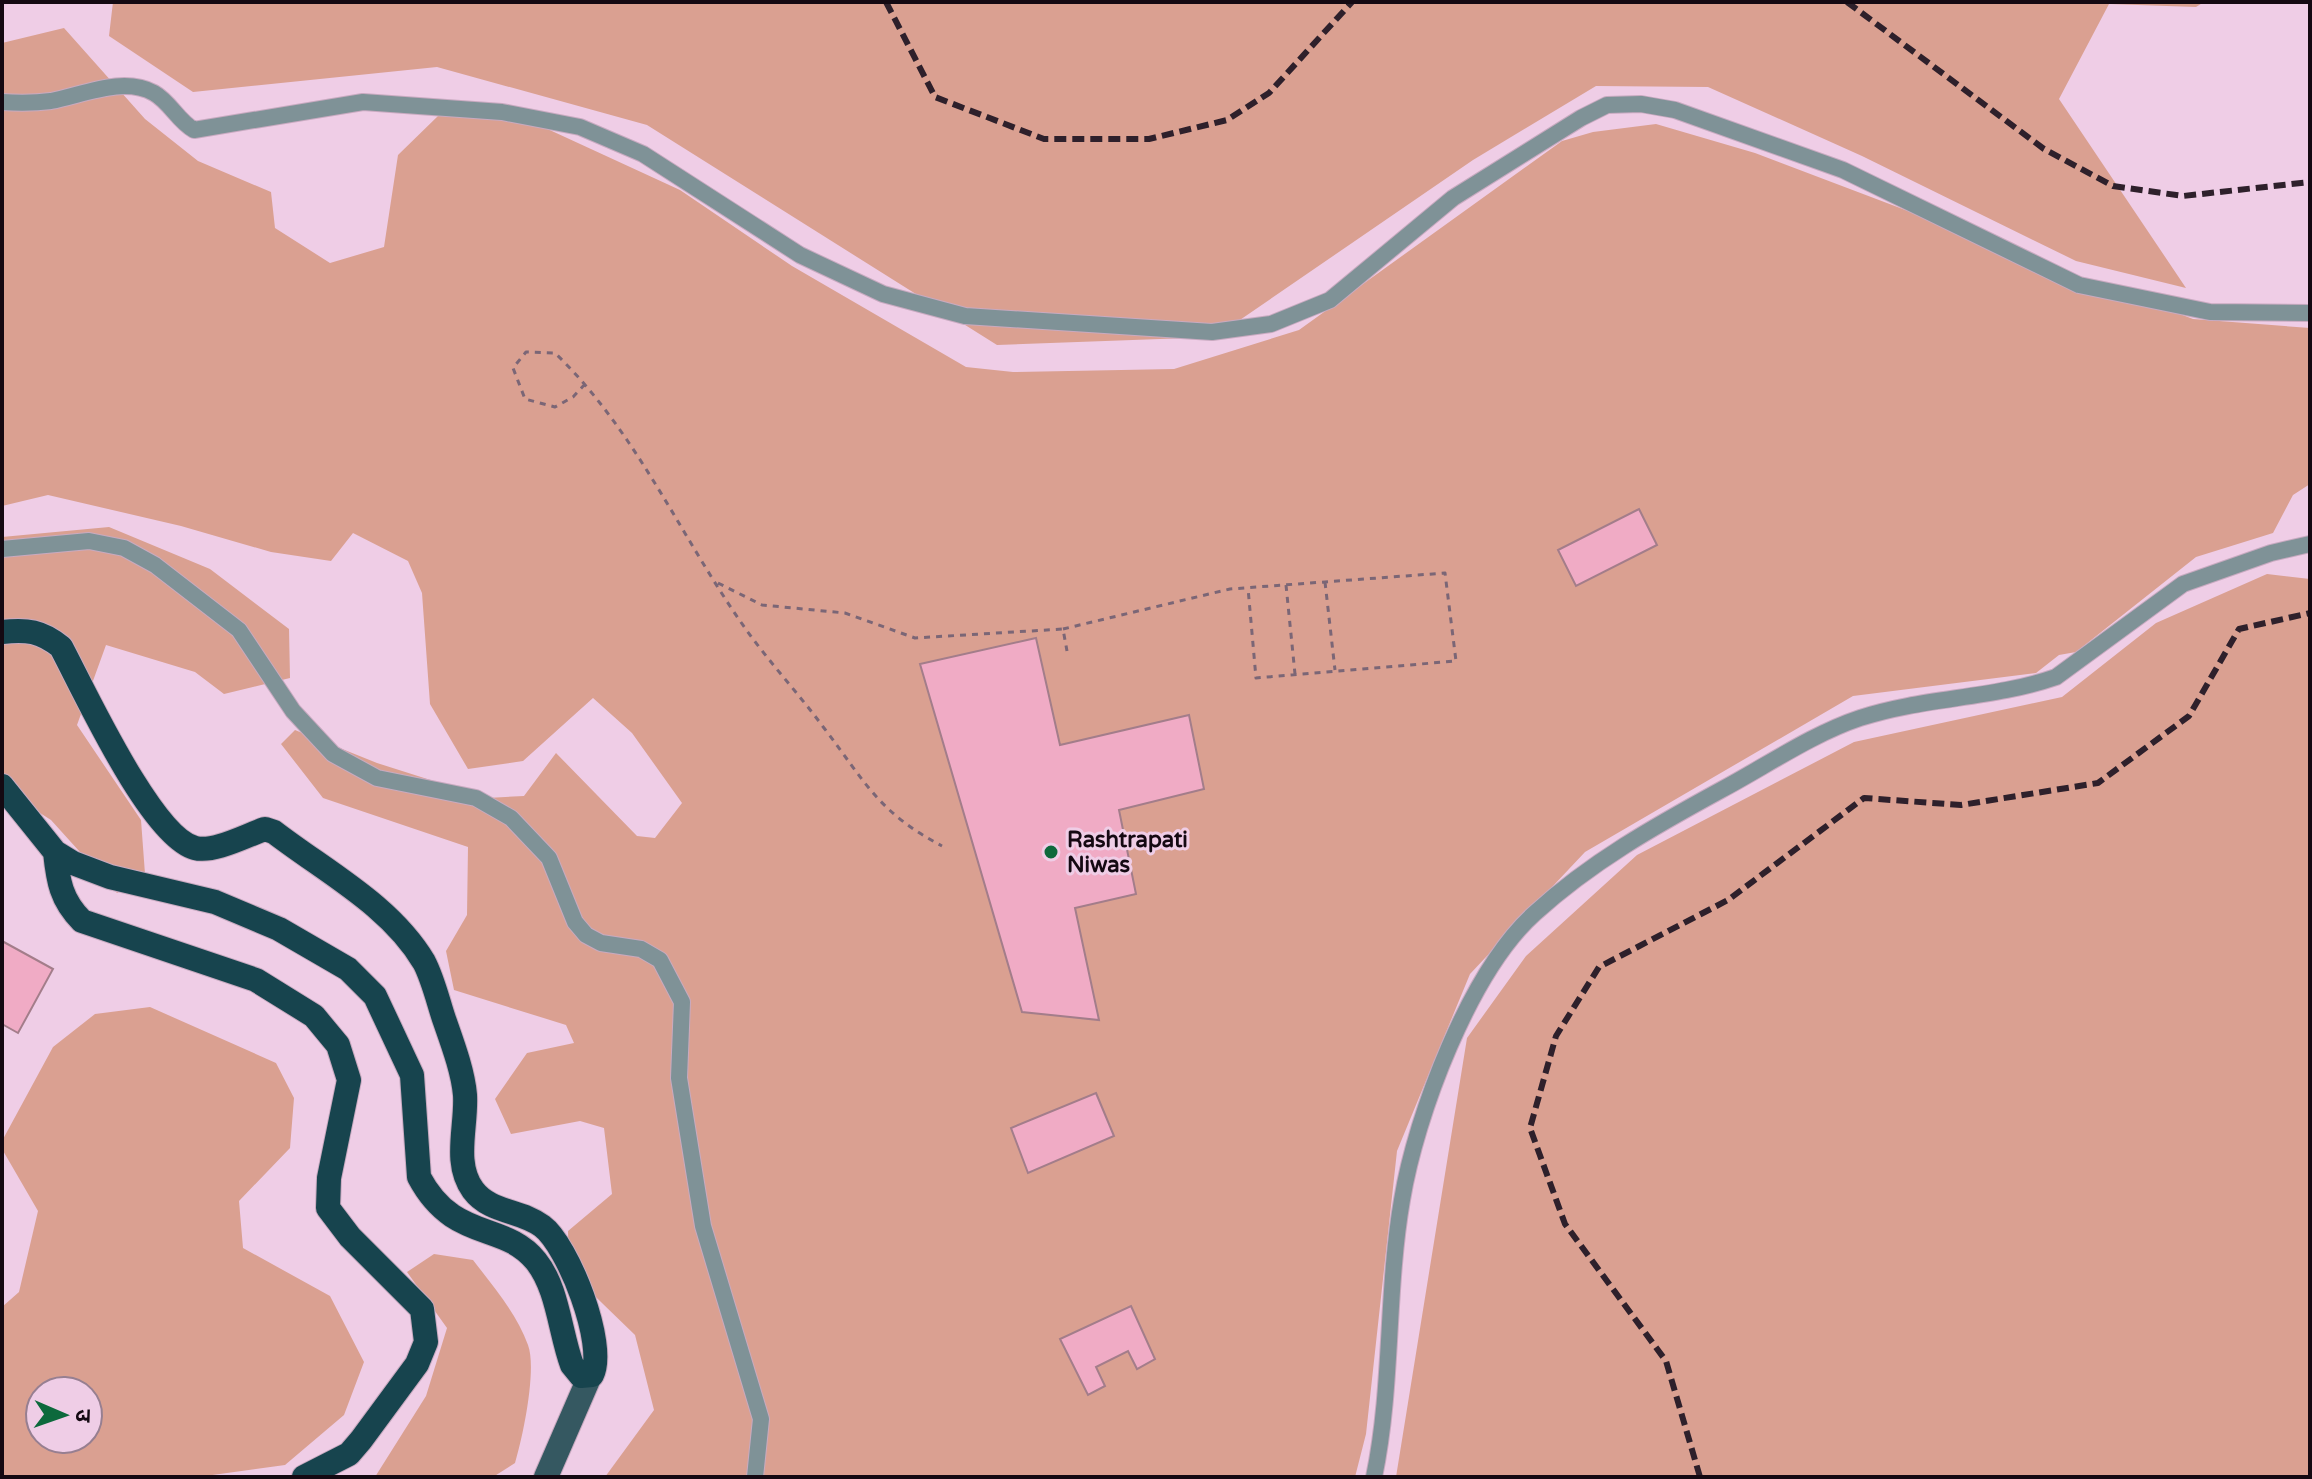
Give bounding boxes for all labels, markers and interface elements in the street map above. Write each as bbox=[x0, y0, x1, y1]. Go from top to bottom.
place label: Rashtrapati Niwas bbox=[1067, 827, 1188, 878]
marker: Rashtrapati Niwas bbox=[1042, 843, 1060, 861]
north arrow bbox=[24, 1375, 104, 1455]
text: उ bbox=[70, 1409, 96, 1424]

